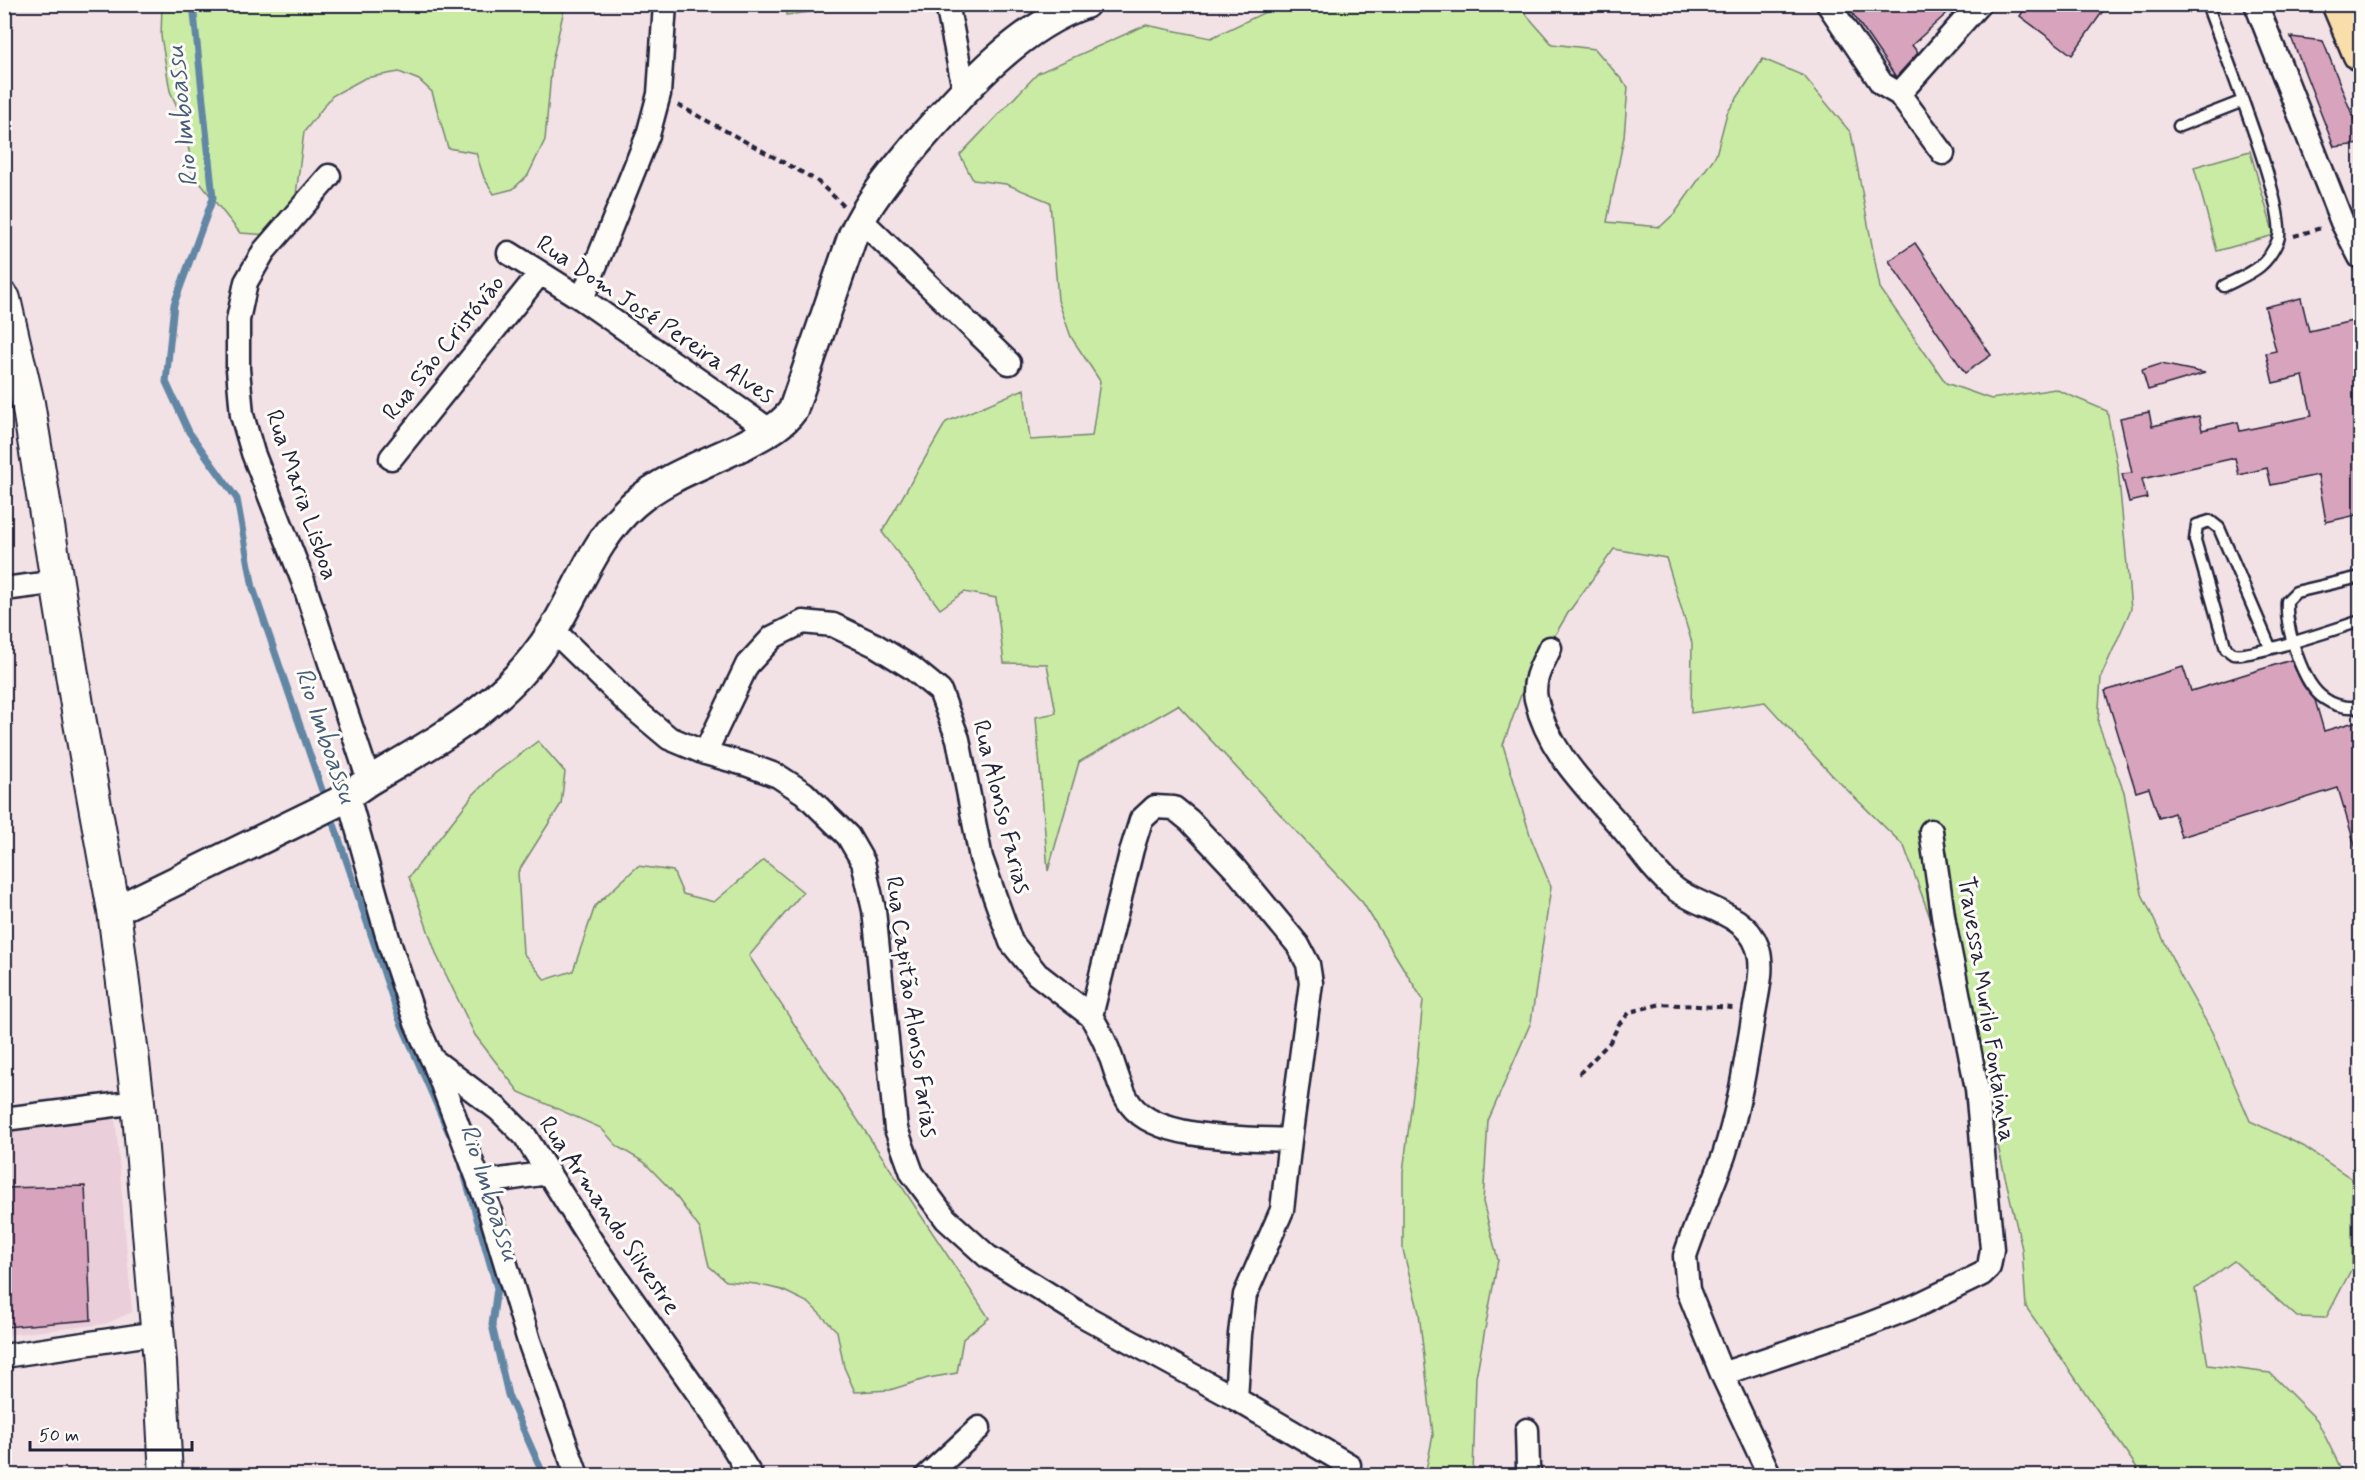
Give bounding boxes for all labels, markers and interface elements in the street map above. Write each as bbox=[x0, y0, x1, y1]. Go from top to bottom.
water label: Rio Imboassu bbox=[159, 43, 207, 189]
street label: Rua Dom José Pereira Alves bbox=[530, 229, 780, 411]
street label: Rua São Cristóvão bbox=[376, 269, 512, 427]
street label: Rua Maria Lisboa bbox=[257, 406, 345, 584]
water label: Rio Imboassu bbox=[286, 663, 364, 809]
street label: Rua Alonso Farias bbox=[964, 717, 1038, 897]
street label: Rua Capitão Alonso Farias bbox=[877, 874, 945, 1140]
street label: Travessa Murilo Fontainha bbox=[1950, 874, 2022, 1144]
street label: Rua Armando Silvestre bbox=[531, 1111, 687, 1321]
water label: Rio Imboassu bbox=[451, 1120, 527, 1266]
scale bar bbox=[30, 1414, 192, 1452]
text: 50 m bbox=[39, 1424, 79, 1448]

